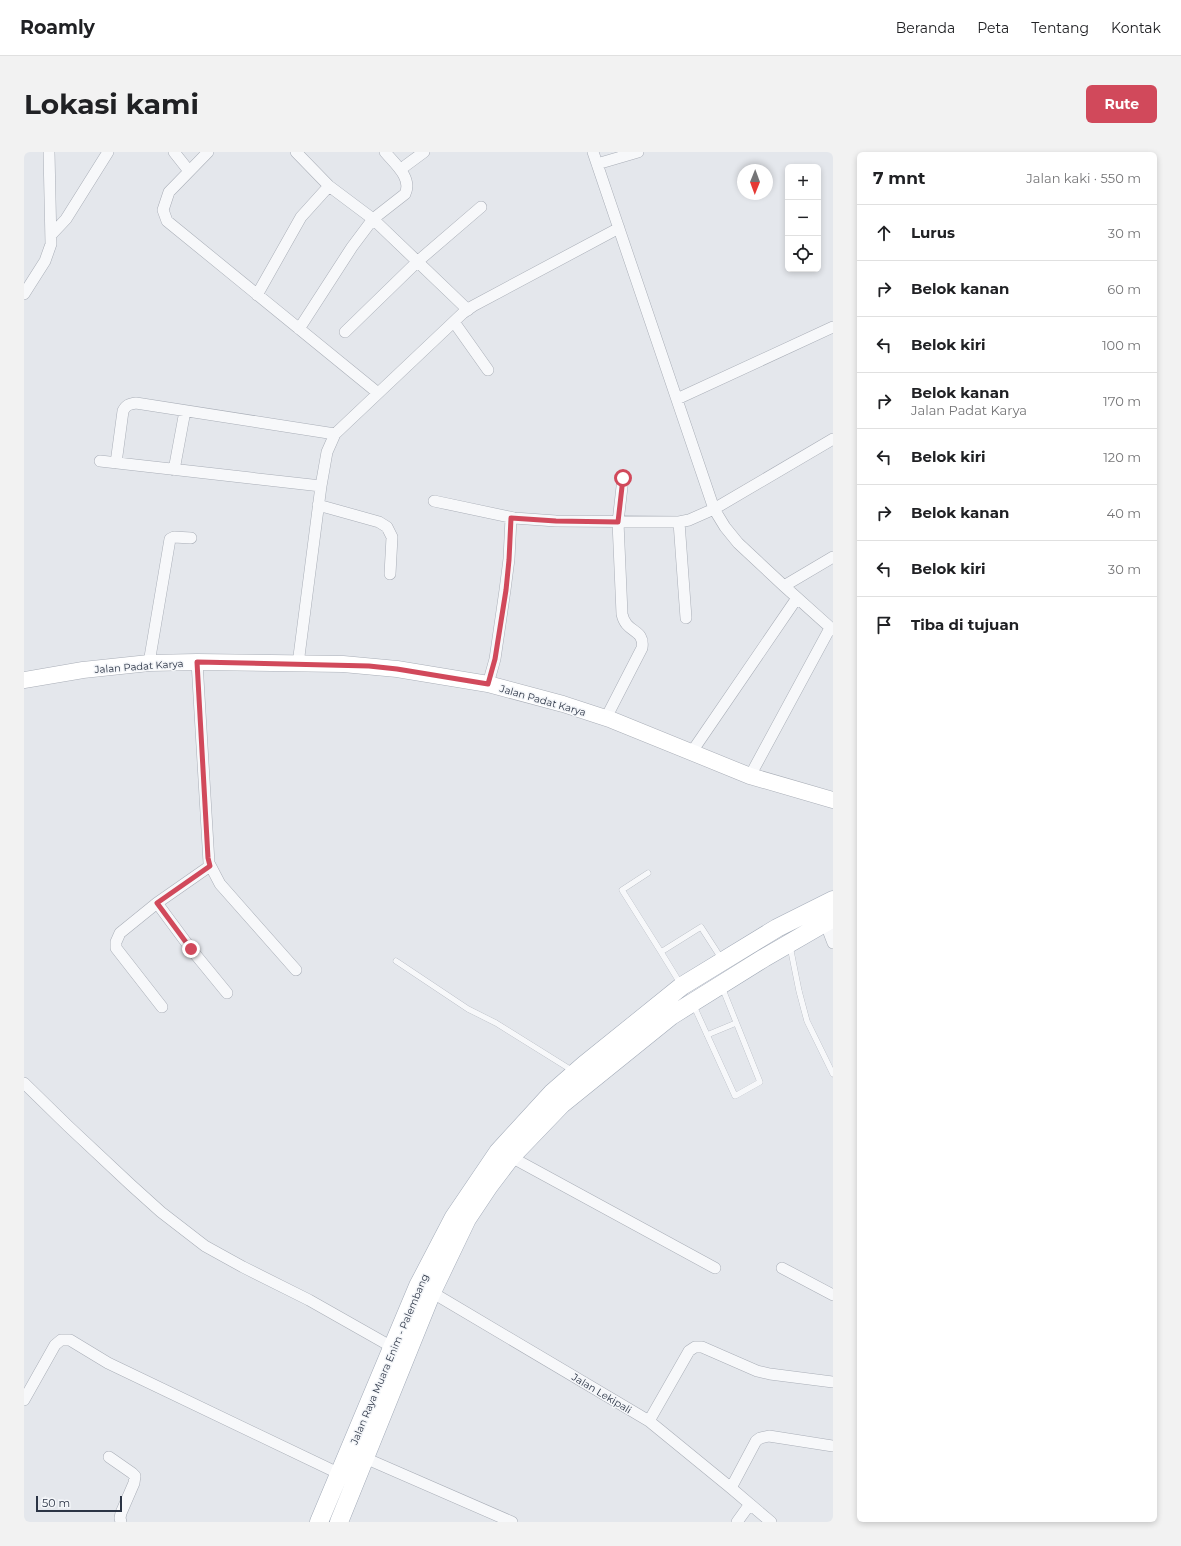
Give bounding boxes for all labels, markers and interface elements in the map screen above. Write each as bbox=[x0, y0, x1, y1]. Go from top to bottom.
text: Roamly bbox=[20, 16, 95, 39]
text: Beranda bbox=[896, 19, 955, 37]
text: Peta bbox=[977, 19, 1009, 37]
text: Tentang bbox=[1031, 19, 1089, 37]
text: Kontak bbox=[1111, 19, 1161, 37]
button: Rute bbox=[1086, 85, 1157, 123]
text: Lokasi kami bbox=[24, 87, 199, 121]
north arrow bbox=[737, 164, 773, 200]
map controls bbox=[785, 164, 821, 272]
button: + bbox=[785, 164, 821, 200]
text: 7 mnt bbox=[873, 168, 925, 188]
text: Jalan kaki · 550 m bbox=[1026, 170, 1141, 186]
button: − bbox=[785, 200, 821, 236]
icon: ahead bbox=[873, 222, 895, 244]
text: Lurus bbox=[911, 223, 955, 242]
text: 30 m bbox=[1108, 225, 1141, 241]
button: locate bbox=[785, 236, 821, 272]
icon: right bbox=[873, 278, 895, 300]
text: Belok kanan bbox=[911, 279, 1009, 298]
text: 60 m bbox=[1107, 281, 1141, 297]
icon: left bbox=[873, 334, 895, 356]
text: Belok kiri bbox=[911, 335, 986, 354]
text: 100 m bbox=[1102, 337, 1141, 353]
text: Belok kanan bbox=[911, 383, 1009, 402]
icon: right bbox=[873, 390, 895, 412]
text: 170 m bbox=[1103, 393, 1141, 409]
text: Jalan Padat Karya bbox=[911, 402, 1027, 418]
icon: left bbox=[873, 446, 895, 468]
text: Belok kiri bbox=[911, 447, 986, 466]
text: 120 m bbox=[1103, 449, 1141, 465]
route start bbox=[614, 469, 632, 487]
icon: right bbox=[873, 502, 895, 524]
text: Belok kanan bbox=[911, 503, 1009, 522]
text: 40 m bbox=[1107, 505, 1141, 521]
icon: left bbox=[873, 558, 895, 580]
text: Belok kiri bbox=[911, 559, 986, 578]
text: 30 m bbox=[1108, 561, 1141, 577]
icon: arrive bbox=[873, 614, 895, 636]
text: Tiba di tujuan bbox=[911, 615, 1019, 634]
street label: Jalan Padat Karya bbox=[93, 657, 184, 676]
street label: Jalan Padat Karya bbox=[497, 682, 587, 719]
route end bbox=[182, 940, 200, 958]
street label: Jalan Raya Muara Enim - Palembang bbox=[347, 1272, 431, 1447]
street label: Jalan Lekipali bbox=[569, 1370, 634, 1416]
scale bar bbox=[36, 1494, 122, 1513]
text: 50 m bbox=[42, 1496, 70, 1510]

